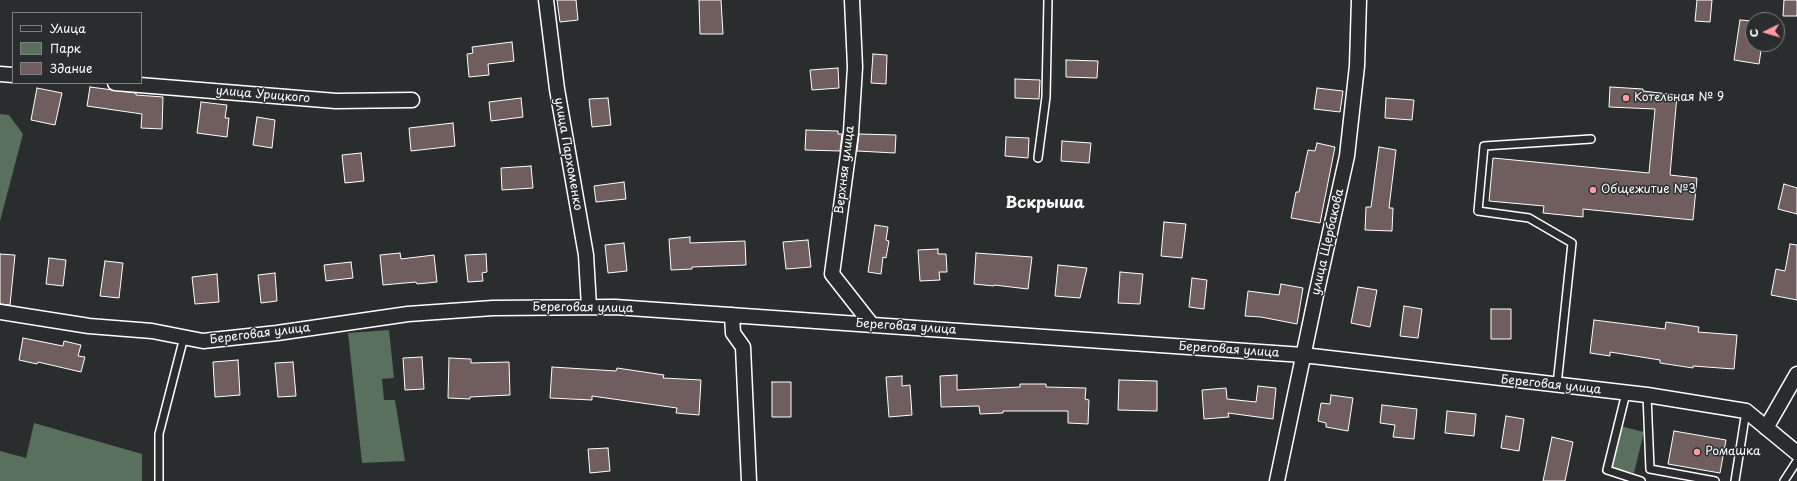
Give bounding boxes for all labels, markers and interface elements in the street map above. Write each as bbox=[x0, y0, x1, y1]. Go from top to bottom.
legend bbox=[12, 12, 142, 84]
north arrow bbox=[1745, 12, 1785, 52]
text: Улица bbox=[50, 19, 86, 37]
text: С bbox=[1745, 28, 1762, 38]
text: Парк bbox=[50, 39, 81, 57]
text: Здание bbox=[50, 59, 92, 77]
street label: улица Урицкого bbox=[215, 84, 311, 106]
place label: Котельная № 9 bbox=[1634, 91, 1724, 105]
marker: Котельная № 9 bbox=[1621, 93, 1631, 103]
street label: улица Пархоменко bbox=[551, 96, 585, 212]
street label: Верхняя улица bbox=[832, 125, 858, 215]
place label: Общежитие №3 bbox=[1601, 183, 1696, 197]
marker: Общежитие №3 bbox=[1588, 185, 1598, 195]
street label: улица Щербакова bbox=[1309, 187, 1347, 297]
district label: Вскрыша bbox=[1005, 194, 1085, 214]
street label: Береговая улица bbox=[532, 300, 634, 316]
street label: Береговая улица bbox=[855, 316, 957, 338]
street label: Береговая улица bbox=[209, 321, 311, 347]
street label: Береговая улица bbox=[1178, 339, 1280, 361]
street label: Береговая улица bbox=[1500, 373, 1602, 397]
place label: Ромашка bbox=[1705, 445, 1761, 459]
marker: Ромашка bbox=[1692, 447, 1702, 457]

